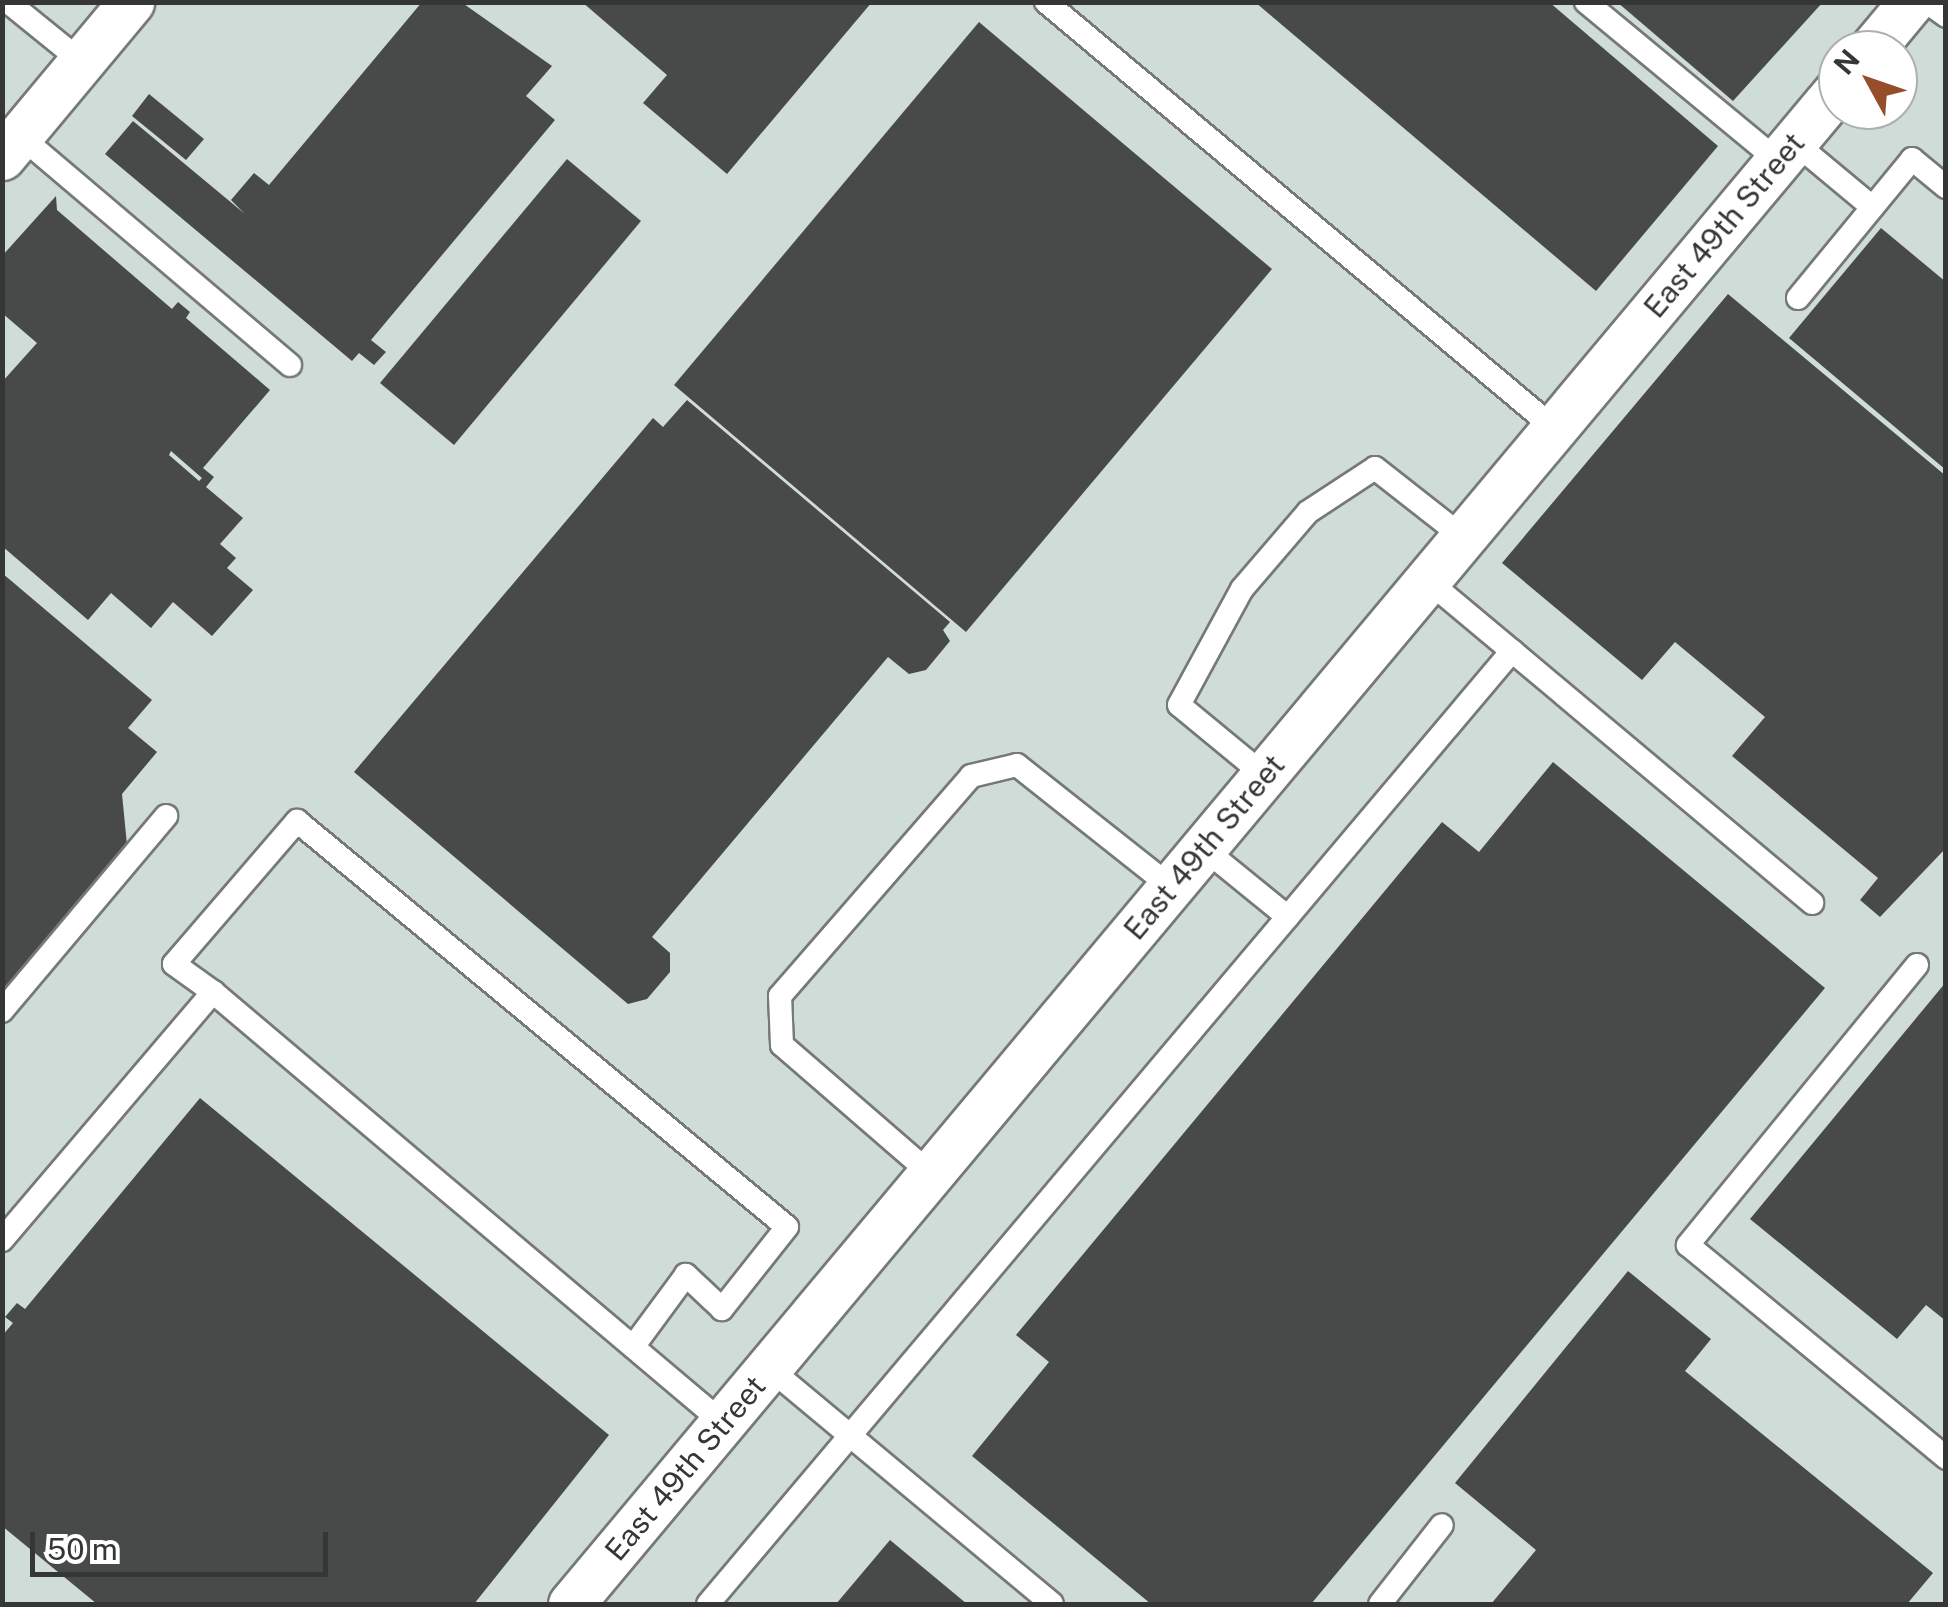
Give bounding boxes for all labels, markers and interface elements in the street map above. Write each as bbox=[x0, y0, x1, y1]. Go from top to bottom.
north arrow bbox=[1818, 30, 1918, 130]
text: N bbox=[1826, 43, 1866, 81]
street label: East 49th Street bbox=[1636, 125, 1812, 325]
street label: East 49th Street bbox=[1116, 747, 1292, 947]
street label: East 49th Street bbox=[597, 1368, 773, 1568]
scale bar bbox=[35, 1512, 332, 1574]
text: 50 m bbox=[47, 1531, 118, 1567]

